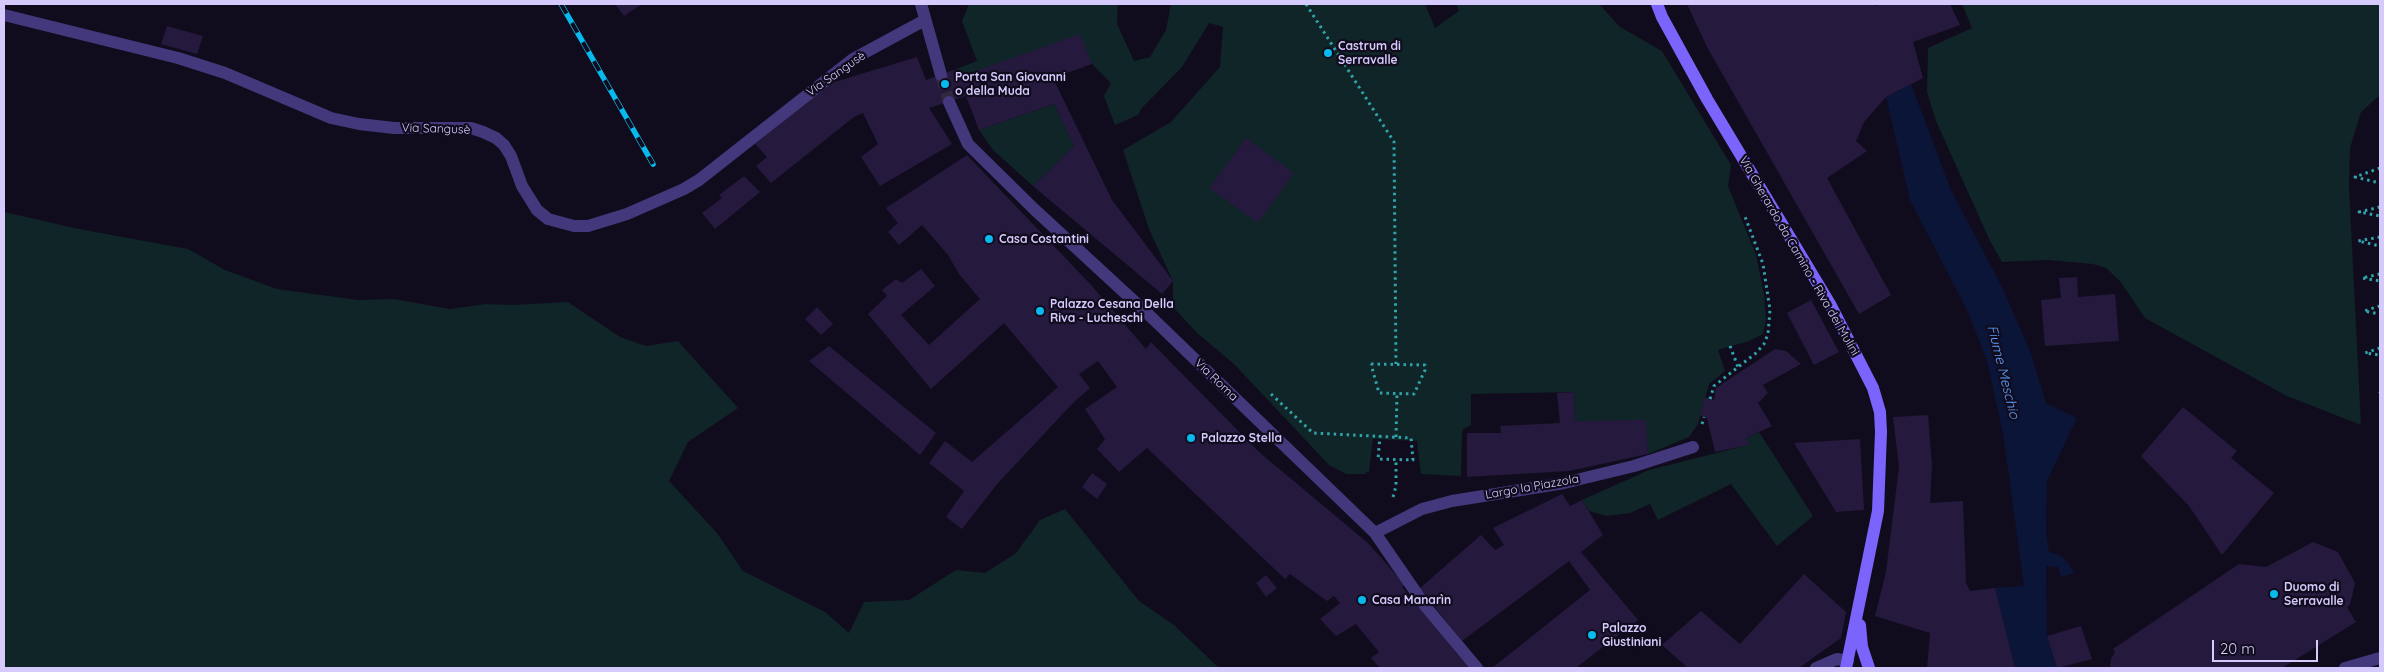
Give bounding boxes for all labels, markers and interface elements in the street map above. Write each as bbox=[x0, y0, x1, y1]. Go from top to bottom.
place label: Castrum di Serravalle bbox=[1338, 39, 1401, 67]
marker: Castrum di Serravalle bbox=[1322, 47, 1334, 59]
street label: Via Sangusè bbox=[804, 48, 868, 100]
place label: Porta San Giovanni o della Muda bbox=[955, 70, 1066, 98]
marker: Porta San Giovanni o della Muda bbox=[939, 78, 951, 90]
street label: Via Sangusè bbox=[401, 121, 471, 137]
street label: Via Gherardo da Camino - Riva dei Mulini bbox=[1736, 154, 1862, 358]
place label: Casa Costantini bbox=[999, 232, 1089, 246]
marker: Casa Costantini bbox=[983, 233, 995, 245]
place label: Palazzo Cesana Della Riva - Lucheschi bbox=[1050, 297, 1174, 325]
marker: Palazzo Cesana Della Riva - Lucheschi bbox=[1034, 305, 1046, 317]
water label: Fiume Meschio bbox=[1983, 323, 2023, 421]
street label: Via Roma bbox=[1191, 356, 1241, 404]
place label: Palazzo Stella bbox=[1201, 431, 1282, 445]
marker: Palazzo Stella bbox=[1185, 432, 1197, 444]
street label: Largo la Piazzola bbox=[1484, 472, 1580, 502]
place label: Duomo di Serravalle bbox=[2284, 580, 2344, 608]
marker: Duomo di Serravalle bbox=[2268, 588, 2280, 600]
place label: Casa Manarìn bbox=[1372, 593, 1451, 607]
marker: Casa Manarìn bbox=[1356, 594, 1368, 606]
place label: Palazzo Giustiniani bbox=[1602, 621, 1661, 649]
marker: Palazzo Giustiniani bbox=[1586, 629, 1598, 641]
scale bar bbox=[2214, 630, 2320, 662]
text: 20 m bbox=[2220, 639, 2255, 658]

